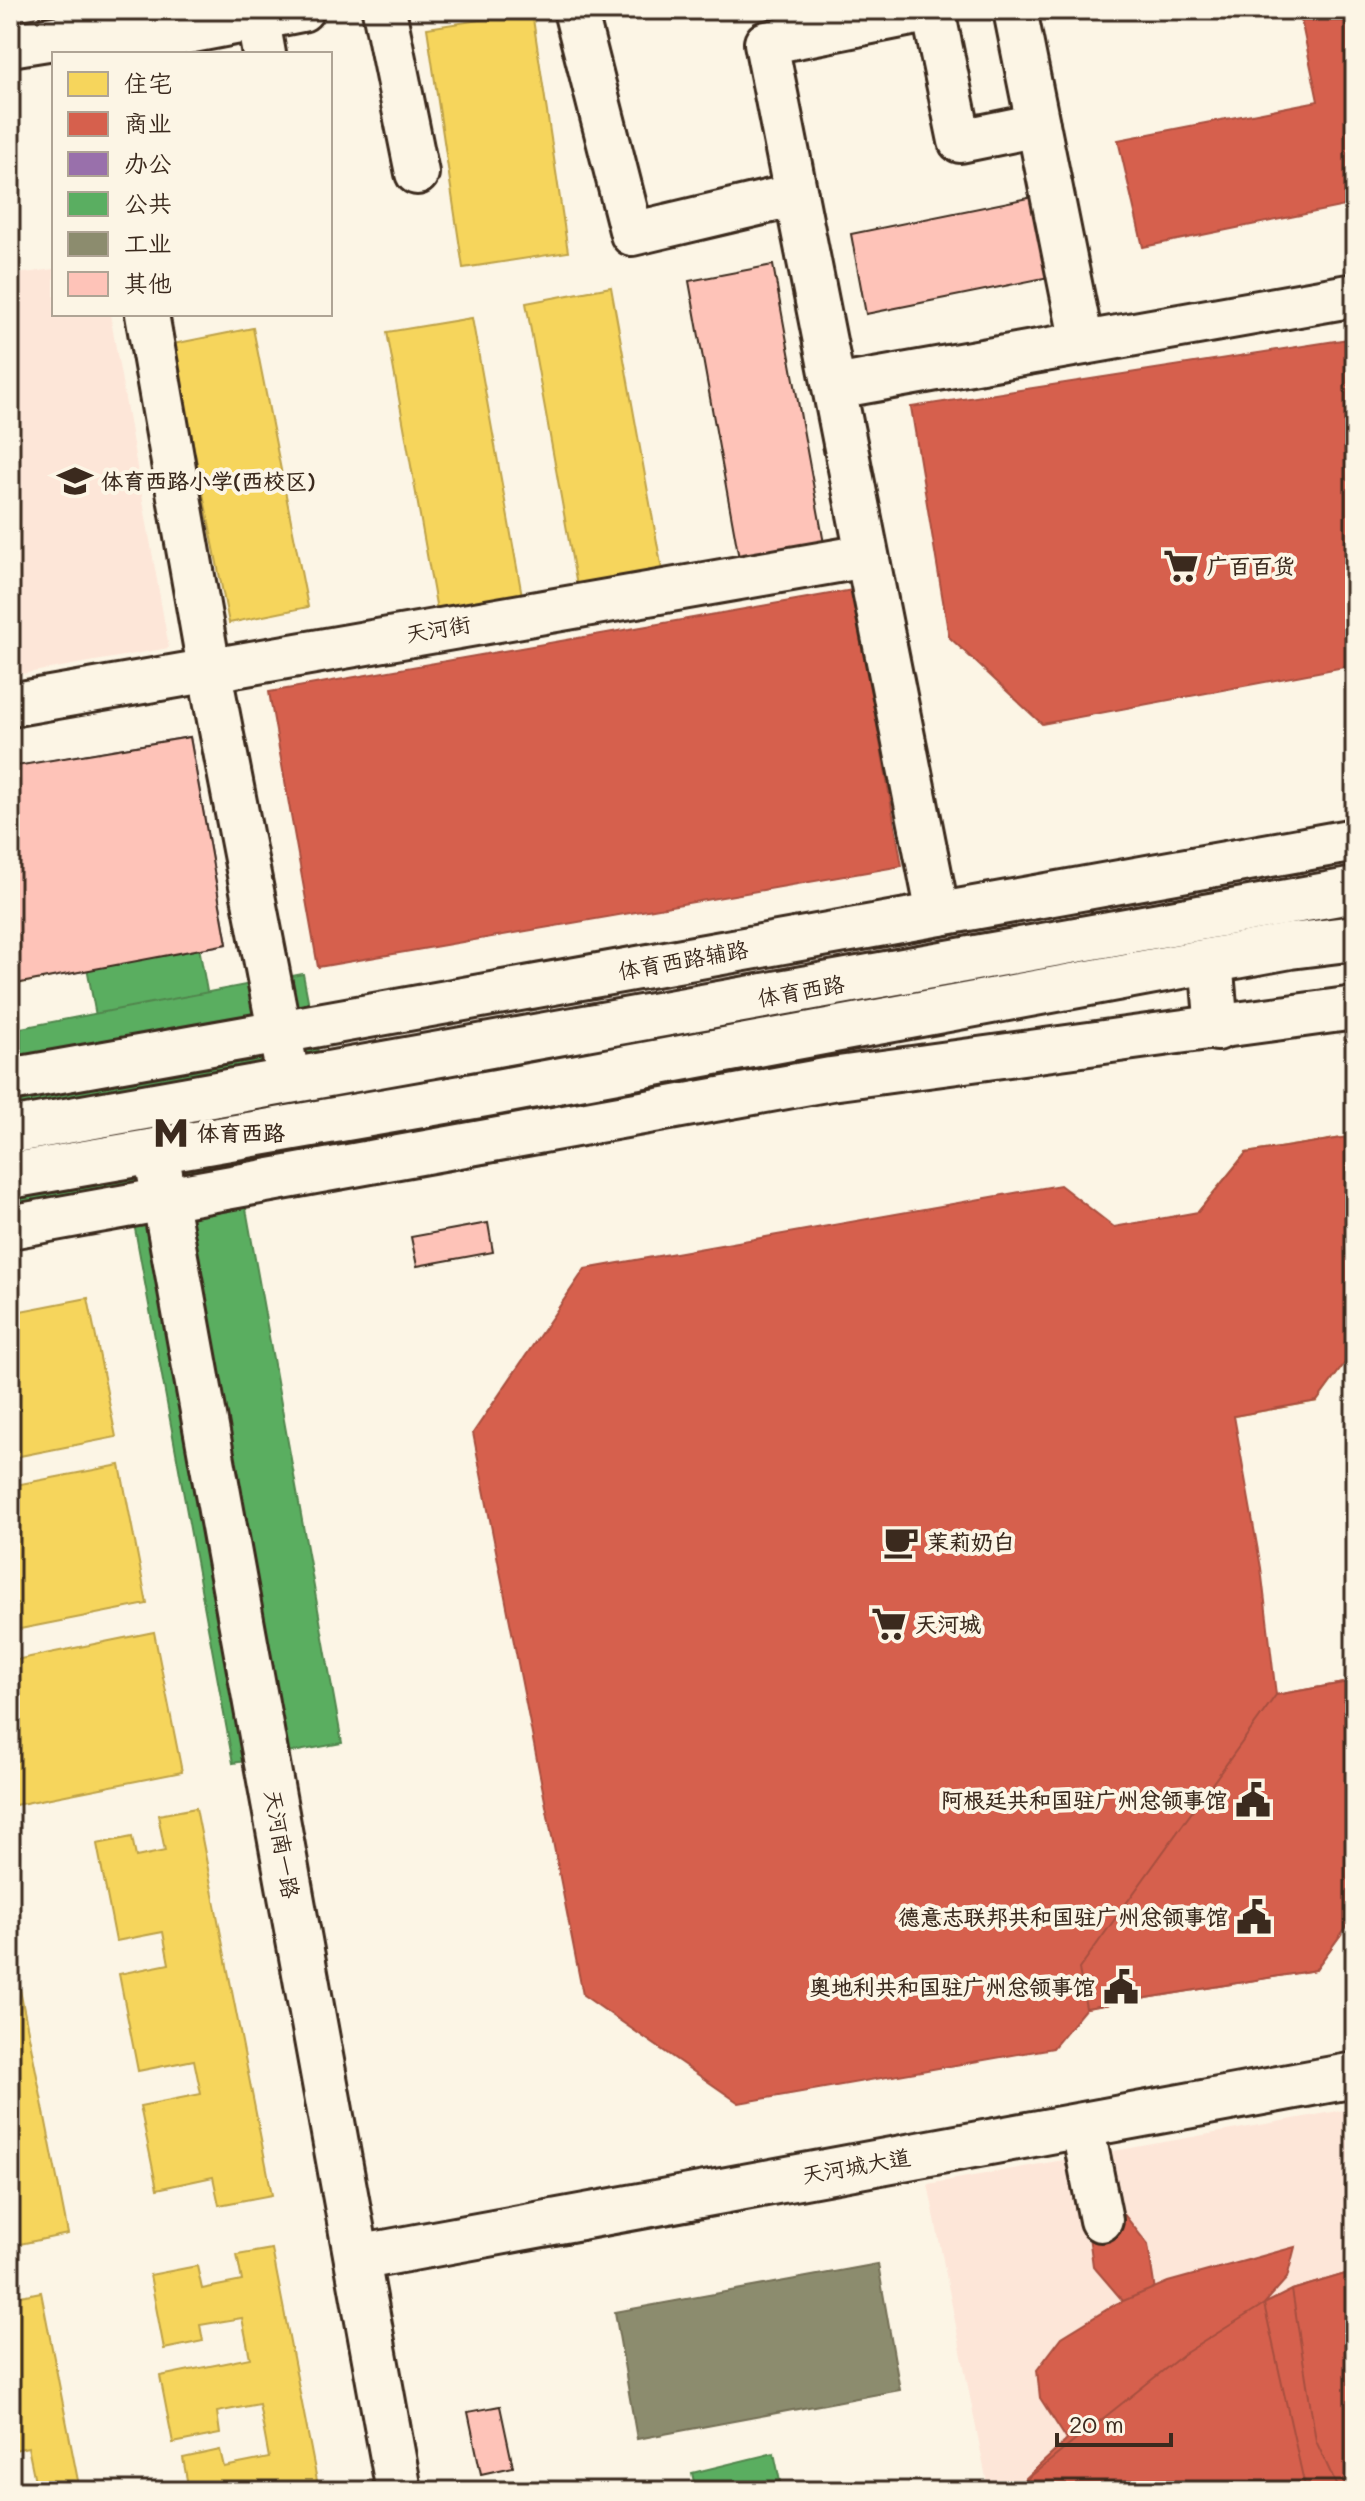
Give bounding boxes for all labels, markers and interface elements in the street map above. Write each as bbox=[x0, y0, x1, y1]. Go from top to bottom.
legend bbox=[52, 52, 332, 316]
text: 住宅 bbox=[124, 67, 172, 98]
text: 商业 bbox=[124, 107, 172, 138]
text: 办公 bbox=[124, 147, 172, 178]
text: 公共 bbox=[124, 187, 172, 218]
text: 工业 bbox=[124, 227, 172, 258]
text: 其他 bbox=[124, 267, 172, 298]
school or university icon: 体育西路小学(西校区) bbox=[56, 462, 94, 500]
place label: 体育西路小学(西校区) bbox=[101, 466, 316, 495]
supermarket icon: 广百百货 bbox=[1162, 547, 1200, 585]
place label: 广百百货 bbox=[1207, 551, 1295, 580]
street label: 天河街 bbox=[403, 608, 473, 649]
street label: 体育西路辅路 bbox=[615, 934, 750, 985]
street label: 体育西路 bbox=[755, 969, 847, 1012]
metro station icon: 体育西路 bbox=[152, 1114, 190, 1152]
place label: 体育西路 bbox=[197, 1118, 285, 1147]
cafe icon: 茉莉奶白 bbox=[882, 1523, 920, 1561]
place label: 茉莉奶白 bbox=[927, 1527, 1015, 1556]
supermarket icon: 天河城 bbox=[870, 1605, 908, 1643]
place label: 天河城 bbox=[915, 1609, 981, 1638]
public building icon: 阿根廷共和国驻广州总领事馆 bbox=[1234, 1781, 1272, 1819]
place label: 阿根廷共和国驻广州总领事馆 bbox=[941, 1785, 1227, 1814]
street label: 天河南一路 bbox=[259, 1787, 306, 1901]
public building icon: 德意志联邦共和国驻广州总领事馆 bbox=[1235, 1898, 1273, 1936]
place label: 德意志联邦共和国驻广州总领事馆 bbox=[898, 1902, 1228, 1931]
public building icon: 奥地利共和国驻广州总领事馆 bbox=[1102, 1968, 1140, 2006]
place label: 奥地利共和国驻广州总领事馆 bbox=[809, 1972, 1095, 2001]
street label: 天河城大道 bbox=[799, 2142, 913, 2189]
scale bar bbox=[1057, 2397, 1171, 2447]
text: 20 m bbox=[1069, 2408, 1124, 2439]

